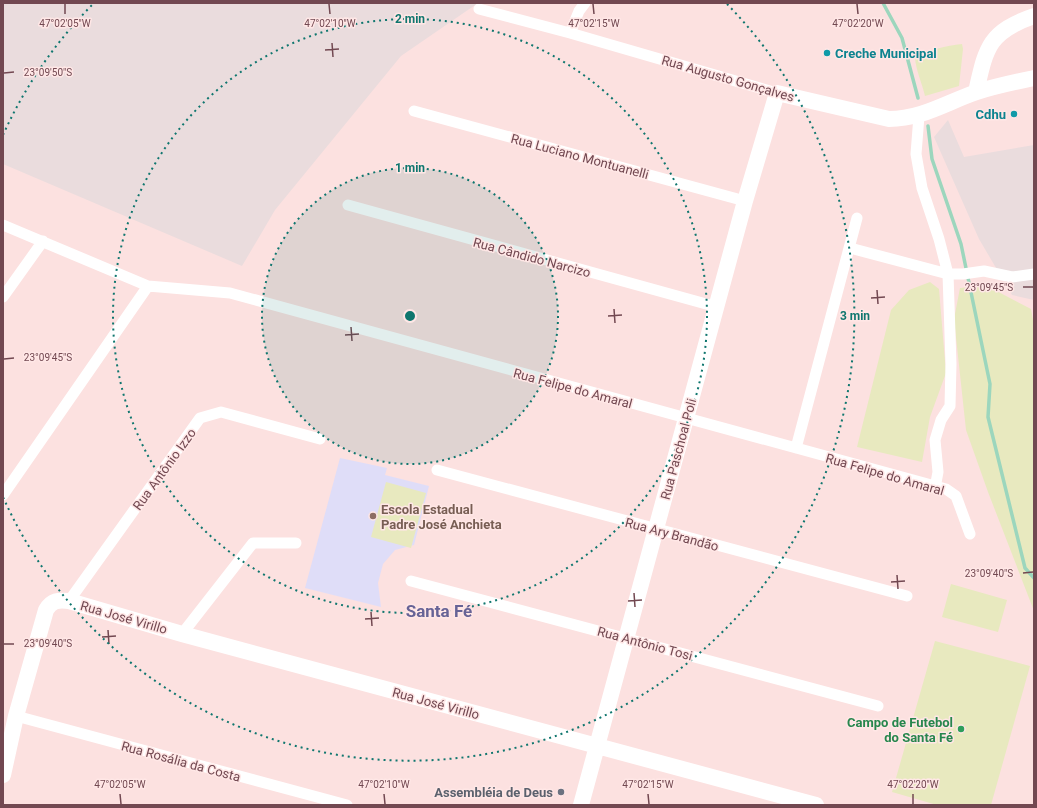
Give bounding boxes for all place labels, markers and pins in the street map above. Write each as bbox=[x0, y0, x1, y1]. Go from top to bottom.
place label: Creche Municipal bbox=[835, 46, 937, 61]
marker: Creche Municipal bbox=[822, 48, 832, 58]
place label: Cdhu bbox=[976, 107, 1006, 122]
marker: Cdhu bbox=[1009, 109, 1019, 119]
centre of rings bbox=[403, 309, 417, 323]
place label: Escola Estadual Padre José Anchieta bbox=[381, 502, 502, 532]
marker: Escola Estadual Padre José Anchieta bbox=[368, 511, 378, 521]
place label: Campo de Futebol do Santa Fé bbox=[847, 715, 953, 745]
marker: Campo de Futebol do Santa Fé bbox=[956, 724, 966, 734]
place label: Assembléia de Deus bbox=[434, 785, 553, 800]
marker: Assembléia de Deus bbox=[556, 787, 566, 797]

